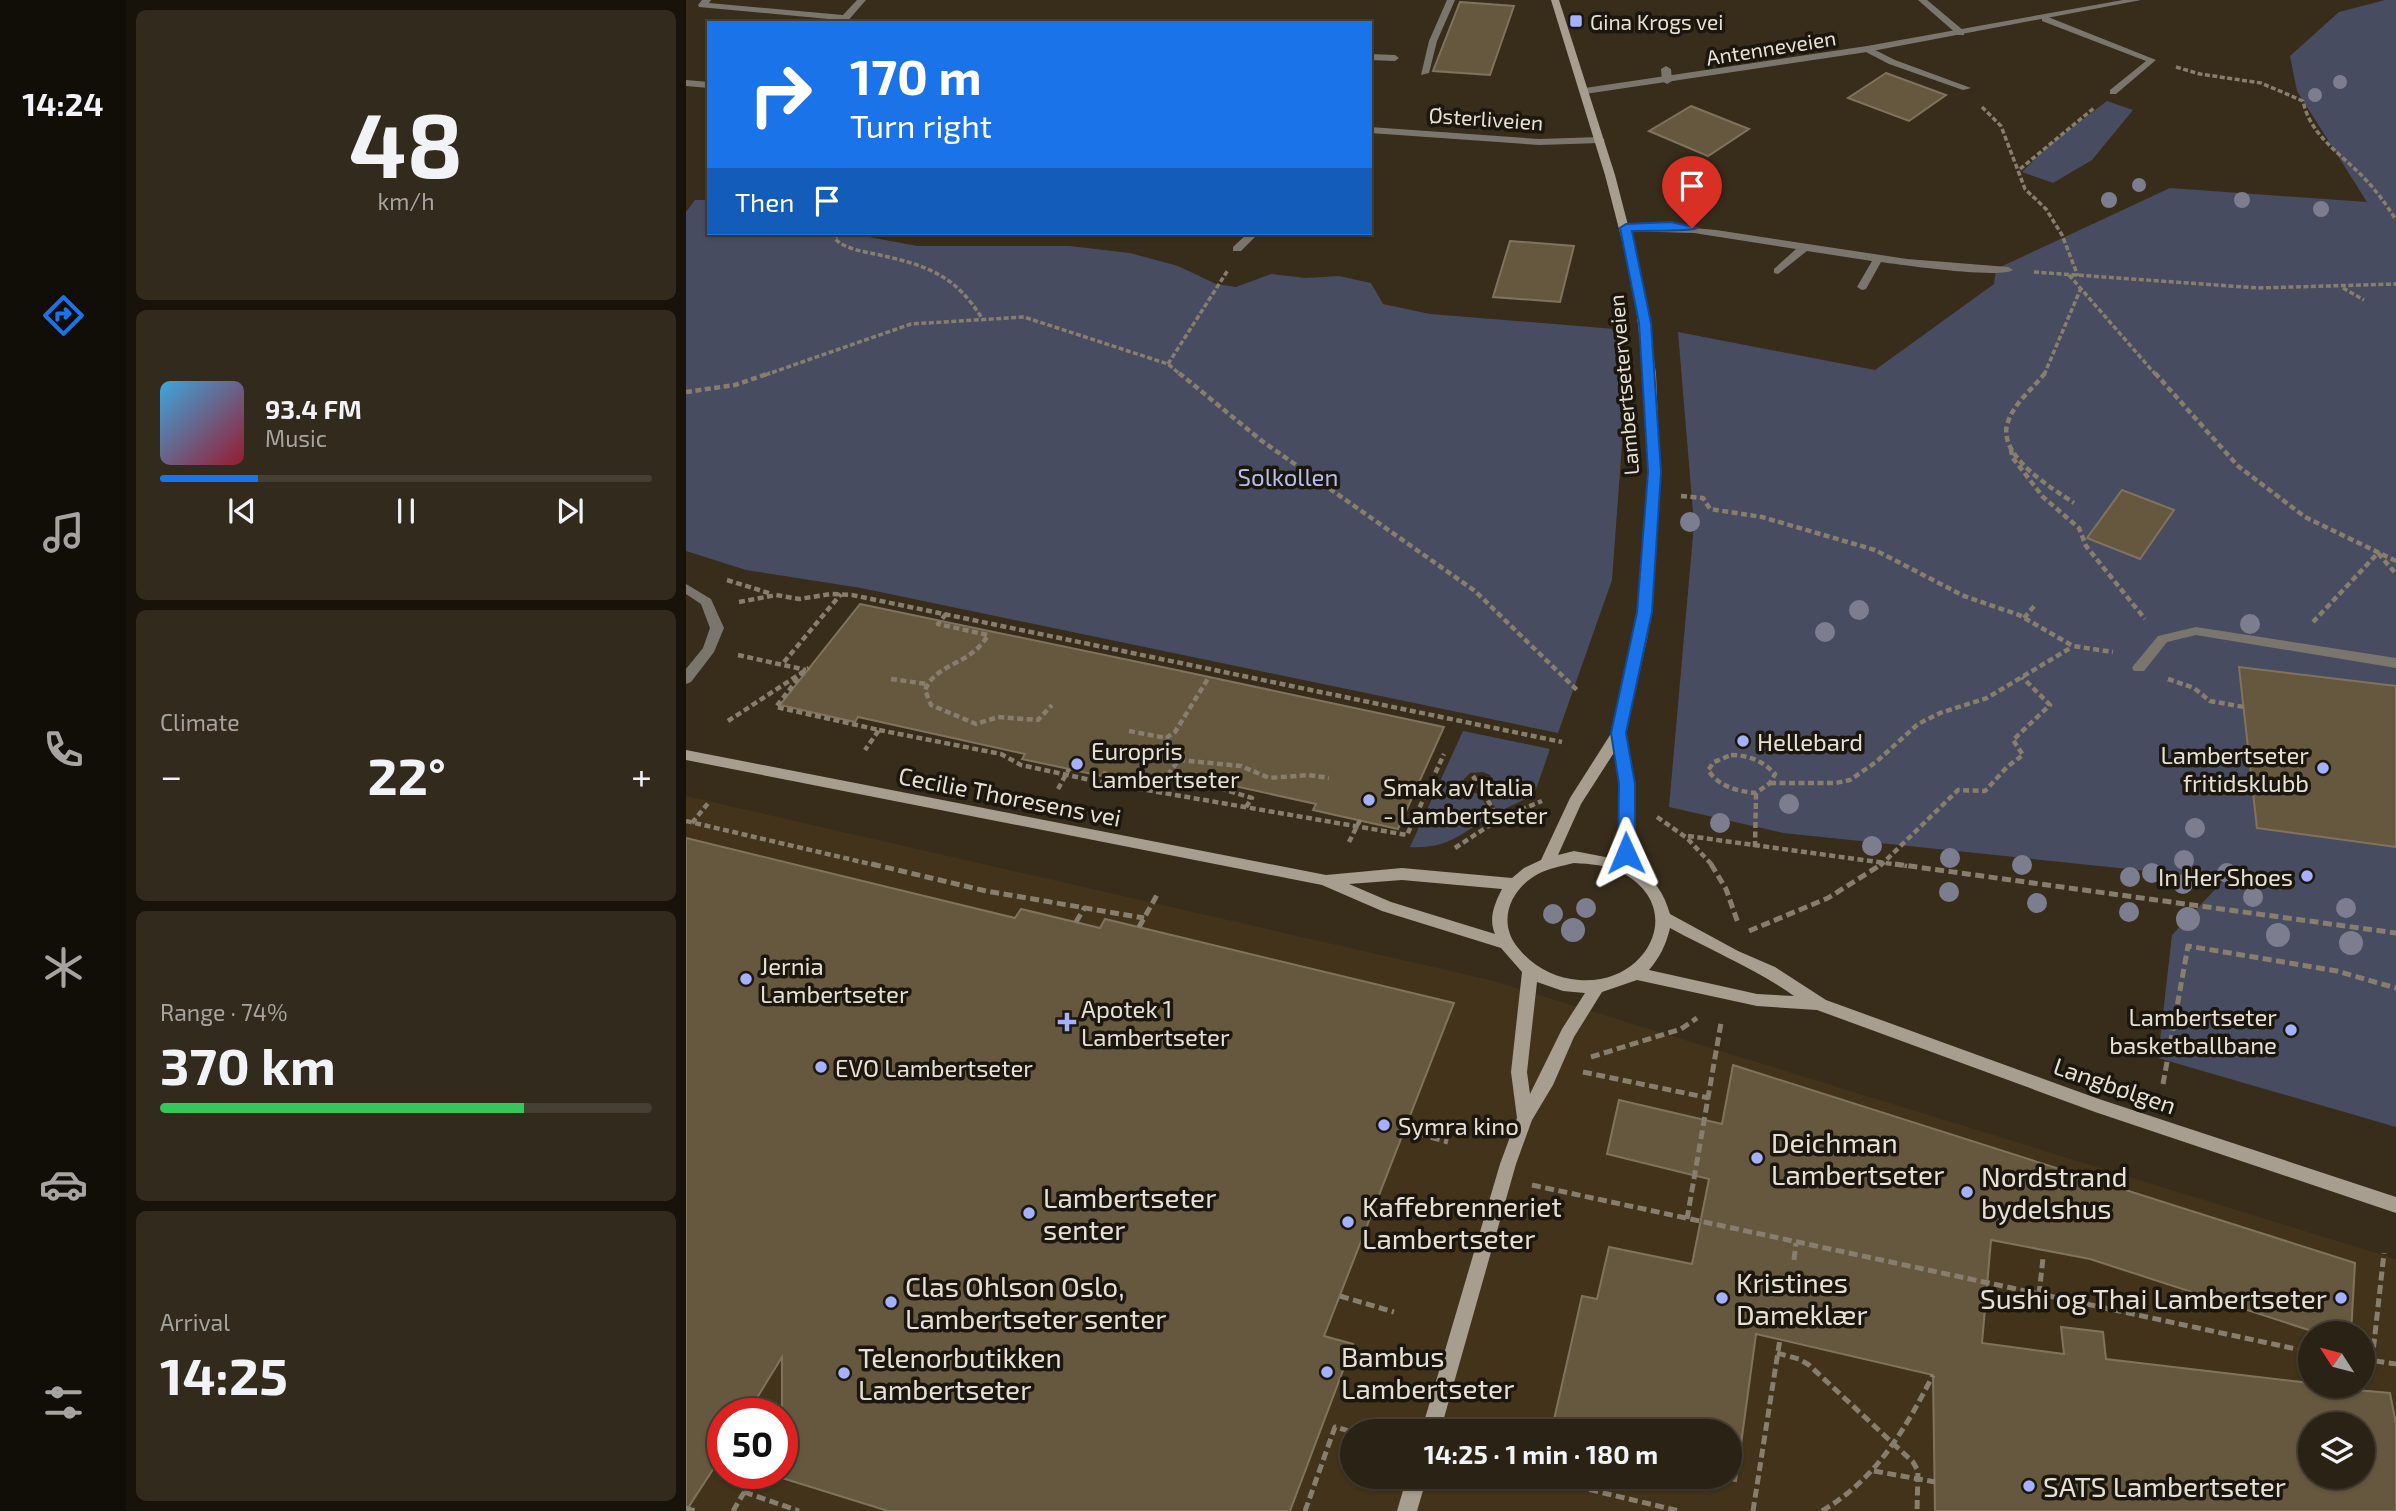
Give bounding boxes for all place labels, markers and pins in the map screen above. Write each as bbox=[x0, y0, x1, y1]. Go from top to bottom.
place label: Gina Krogs vei bbox=[1590, 9, 1723, 34]
marker: Gina Krogs vei bbox=[1568, 13, 1584, 29]
pin bbox=[1662, 156, 1722, 228]
place label: Hellebard bbox=[1757, 727, 1863, 756]
marker: Hellebard bbox=[1735, 733, 1751, 749]
place label: Europris Lambertseter bbox=[1091, 736, 1240, 793]
place label: Lambertseter fritidsklubb bbox=[2160, 740, 2309, 797]
marker: Europris Lambertseter bbox=[1069, 756, 1085, 772]
marker: Lambertseter fritidsklubb bbox=[2315, 760, 2331, 776]
place label: Smak av Italia - Lambertseter bbox=[1383, 772, 1548, 829]
marker: Smak av Italia - Lambertseter bbox=[1361, 792, 1377, 808]
place label: In Her Shoes bbox=[2158, 862, 2293, 891]
marker: In Her Shoes bbox=[2299, 868, 2315, 884]
place label: Jernia Lambertseter bbox=[760, 951, 909, 1008]
marker: Jernia Lambertseter bbox=[738, 971, 754, 987]
place label: Apotek 1 Lambertseter bbox=[1081, 994, 1230, 1051]
place label: Lambertseter basketballbane bbox=[2109, 1002, 2277, 1059]
marker: Apotek 1 Lambertseter bbox=[1059, 1014, 1075, 1030]
marker: Lambertseter basketballbane bbox=[2283, 1022, 2299, 1038]
place label: EVO Lambertseter bbox=[835, 1053, 1033, 1082]
marker: EVO Lambertseter bbox=[813, 1059, 829, 1075]
place label: Symra kino bbox=[1398, 1111, 1519, 1140]
marker: Symra kino bbox=[1376, 1117, 1392, 1133]
place label: Deichman Lambertseter bbox=[1771, 1125, 1944, 1191]
marker: Deichman Lambertseter bbox=[1749, 1150, 1765, 1166]
place label: Nordstrand bydelshus bbox=[1981, 1159, 2127, 1225]
place label: Lambertseter senter bbox=[1043, 1180, 1216, 1246]
marker: Nordstrand bydelshus bbox=[1959, 1184, 1975, 1200]
place label: Kaffebrenneriet Lambertseter bbox=[1362, 1189, 1562, 1255]
marker: Lambertseter senter bbox=[1021, 1205, 1037, 1221]
marker: Kaffebrenneriet Lambertseter bbox=[1340, 1214, 1356, 1230]
place label: Kristines Dameklær bbox=[1736, 1265, 1868, 1331]
place label: Clas Ohlson Oslo, Lambertseter senter bbox=[905, 1269, 1167, 1335]
place label: Sushi og Thai Lambertseter bbox=[1980, 1281, 2327, 1315]
marker: Kristines Dameklær bbox=[1714, 1290, 1730, 1306]
marker: Sushi og Thai Lambertseter bbox=[2333, 1290, 2349, 1306]
marker: Clas Ohlson Oslo, Lambertseter senter bbox=[883, 1294, 899, 1310]
place label: Bambus Lambertseter bbox=[1341, 1339, 1514, 1405]
place label: Telenorbutikken Lambertseter bbox=[858, 1340, 1062, 1406]
marker: Bambus Lambertseter bbox=[1319, 1364, 1335, 1380]
marker: Telenorbutikken Lambertseter bbox=[836, 1365, 852, 1381]
place label: SATS Lambertseter bbox=[2043, 1469, 2286, 1503]
marker: SATS Lambertseter bbox=[2021, 1478, 2037, 1494]

